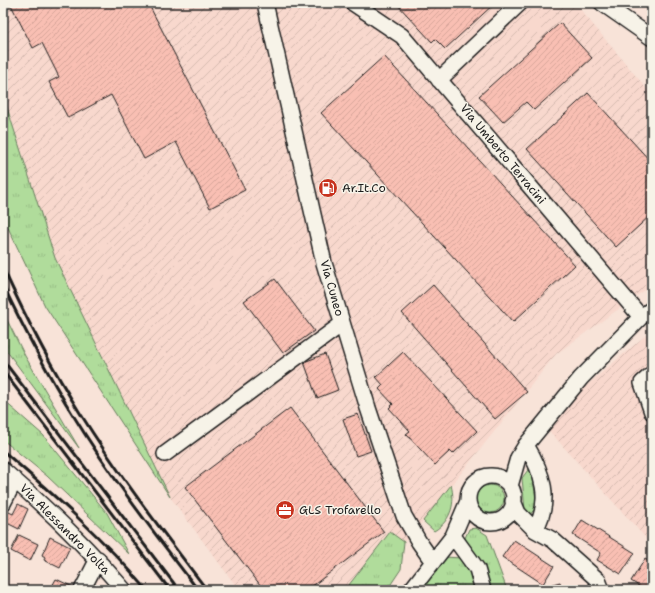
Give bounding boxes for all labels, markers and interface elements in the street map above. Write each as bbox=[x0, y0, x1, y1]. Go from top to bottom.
street label: Via Umberto Terracini bbox=[456, 101, 550, 207]
fuel station icon: Ar.It.Co bbox=[317, 177, 339, 199]
place label: Ar.It.Co bbox=[342, 180, 386, 196]
street label: Via Cuneo bbox=[316, 258, 348, 318]
street label: Via Alessandro Volta bbox=[16, 480, 114, 578]
office icon: GLS Trofarello bbox=[274, 499, 296, 521]
place label: GLS Trofarello bbox=[299, 502, 381, 518]

